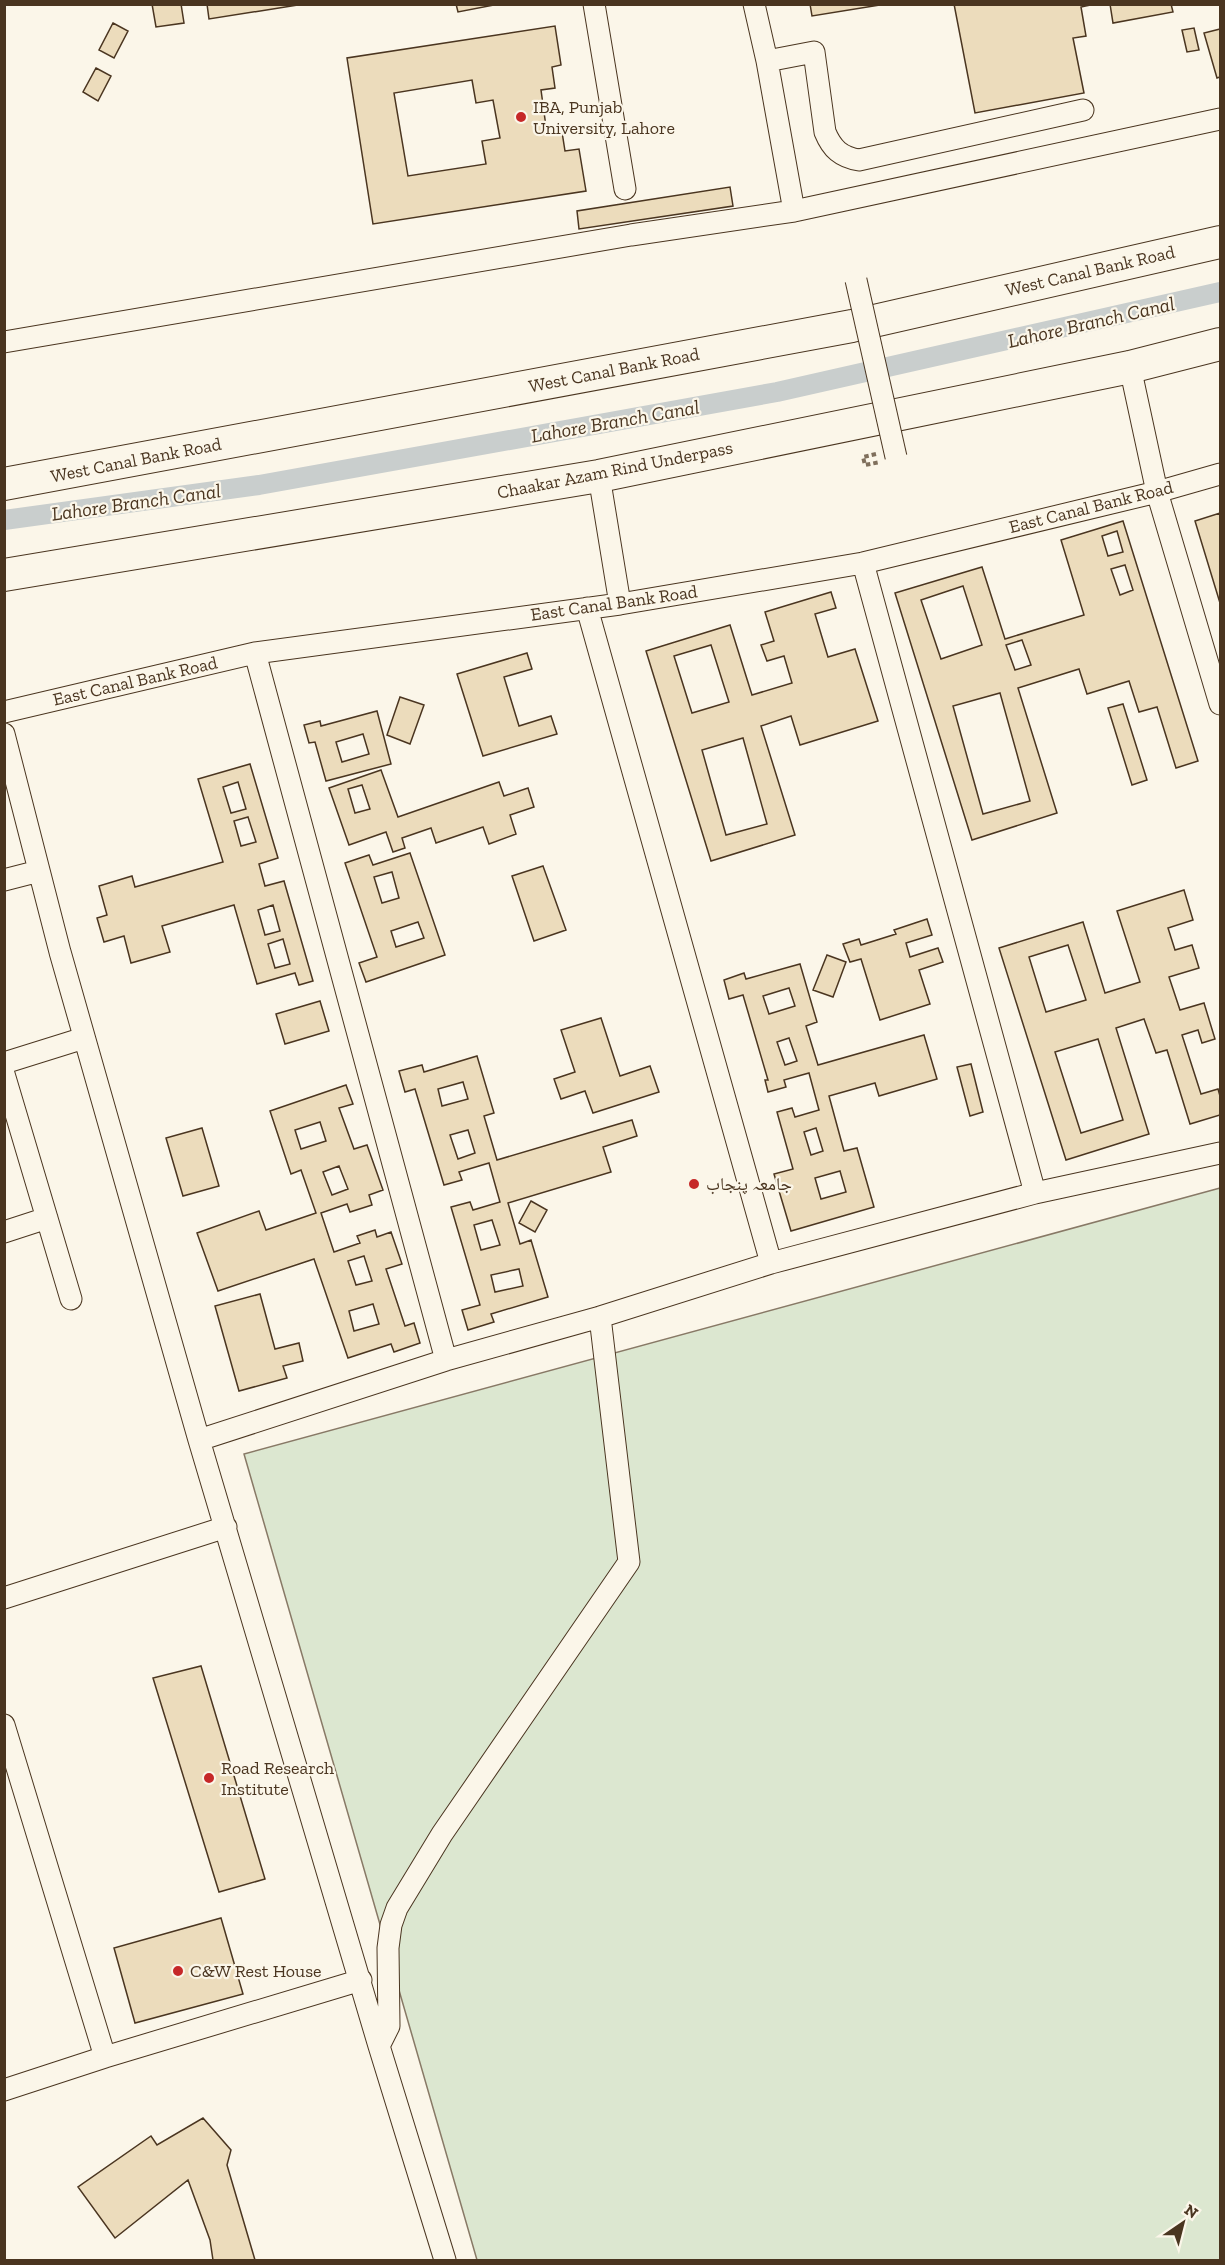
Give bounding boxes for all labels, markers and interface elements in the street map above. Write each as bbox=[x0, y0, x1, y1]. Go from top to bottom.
place label: IBA, Punjab University, Lahore bbox=[533, 96, 675, 139]
marker: IBA, Punjab University, Lahore bbox=[514, 110, 528, 124]
street label: West Canal Bank Road bbox=[1003, 241, 1177, 301]
water label: Lahore Branch Canal bbox=[1005, 291, 1177, 353]
street label: West Canal Bank Road bbox=[527, 343, 701, 397]
water label: Lahore Branch Canal bbox=[529, 394, 701, 448]
street label: West Canal Bank Road bbox=[49, 433, 223, 487]
street label: Chaakar Azam Rind Underpass bbox=[495, 436, 735, 504]
street label: East Canal Bank Road bbox=[1007, 476, 1175, 538]
water label: Lahore Branch Canal bbox=[50, 478, 222, 526]
street label: East Canal Bank Road bbox=[529, 580, 699, 626]
street label: East Canal Bank Road bbox=[51, 651, 220, 711]
place label: جامعہ پنجاب bbox=[706, 1173, 792, 1195]
marker: جامعہ پنجاب bbox=[687, 1177, 701, 1191]
place label: Road Research Institute bbox=[221, 1757, 334, 1800]
marker: Road Research Institute bbox=[202, 1771, 216, 1785]
place label: C&W Rest House bbox=[190, 1960, 322, 1982]
marker: C&W Rest House bbox=[171, 1964, 185, 1978]
north arrow bbox=[1153, 2193, 1213, 2253]
text: N bbox=[1181, 2200, 1202, 2222]

